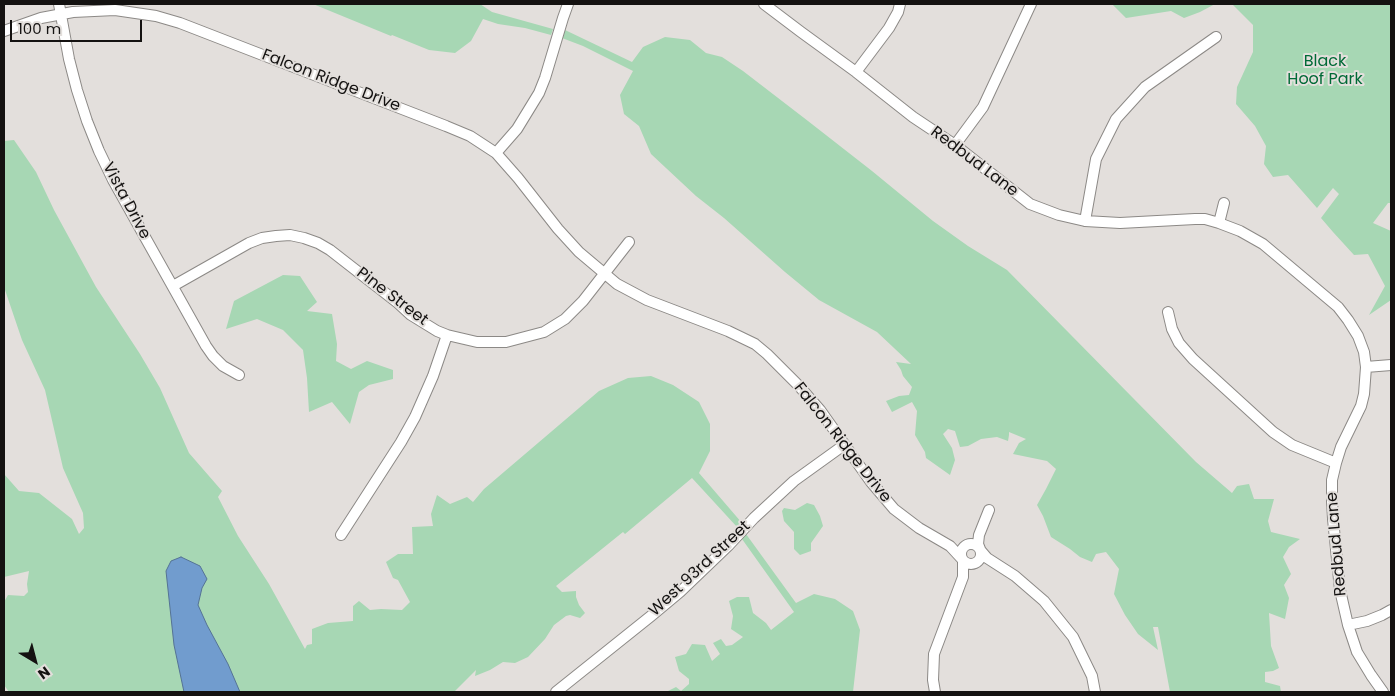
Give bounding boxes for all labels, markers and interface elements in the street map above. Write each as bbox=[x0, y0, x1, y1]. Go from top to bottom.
scale bar bbox=[12, 10, 145, 42]
text: 100 m bbox=[18, 18, 61, 39]
street label: Falcon Ridge Drive bbox=[259, 46, 403, 116]
park label: Black Hoof Park bbox=[1287, 52, 1363, 90]
street label: Redbud Lane bbox=[926, 123, 1022, 201]
street label: Vista Drive bbox=[98, 159, 154, 243]
street label: Pine Street bbox=[352, 264, 432, 330]
street label: Falcon Ridge Drive bbox=[789, 379, 895, 507]
street label: Redbud Lane bbox=[1323, 491, 1351, 597]
street label: West 93rd Street bbox=[645, 517, 755, 621]
north arrow bbox=[10, 636, 60, 686]
text: N bbox=[34, 662, 54, 684]

